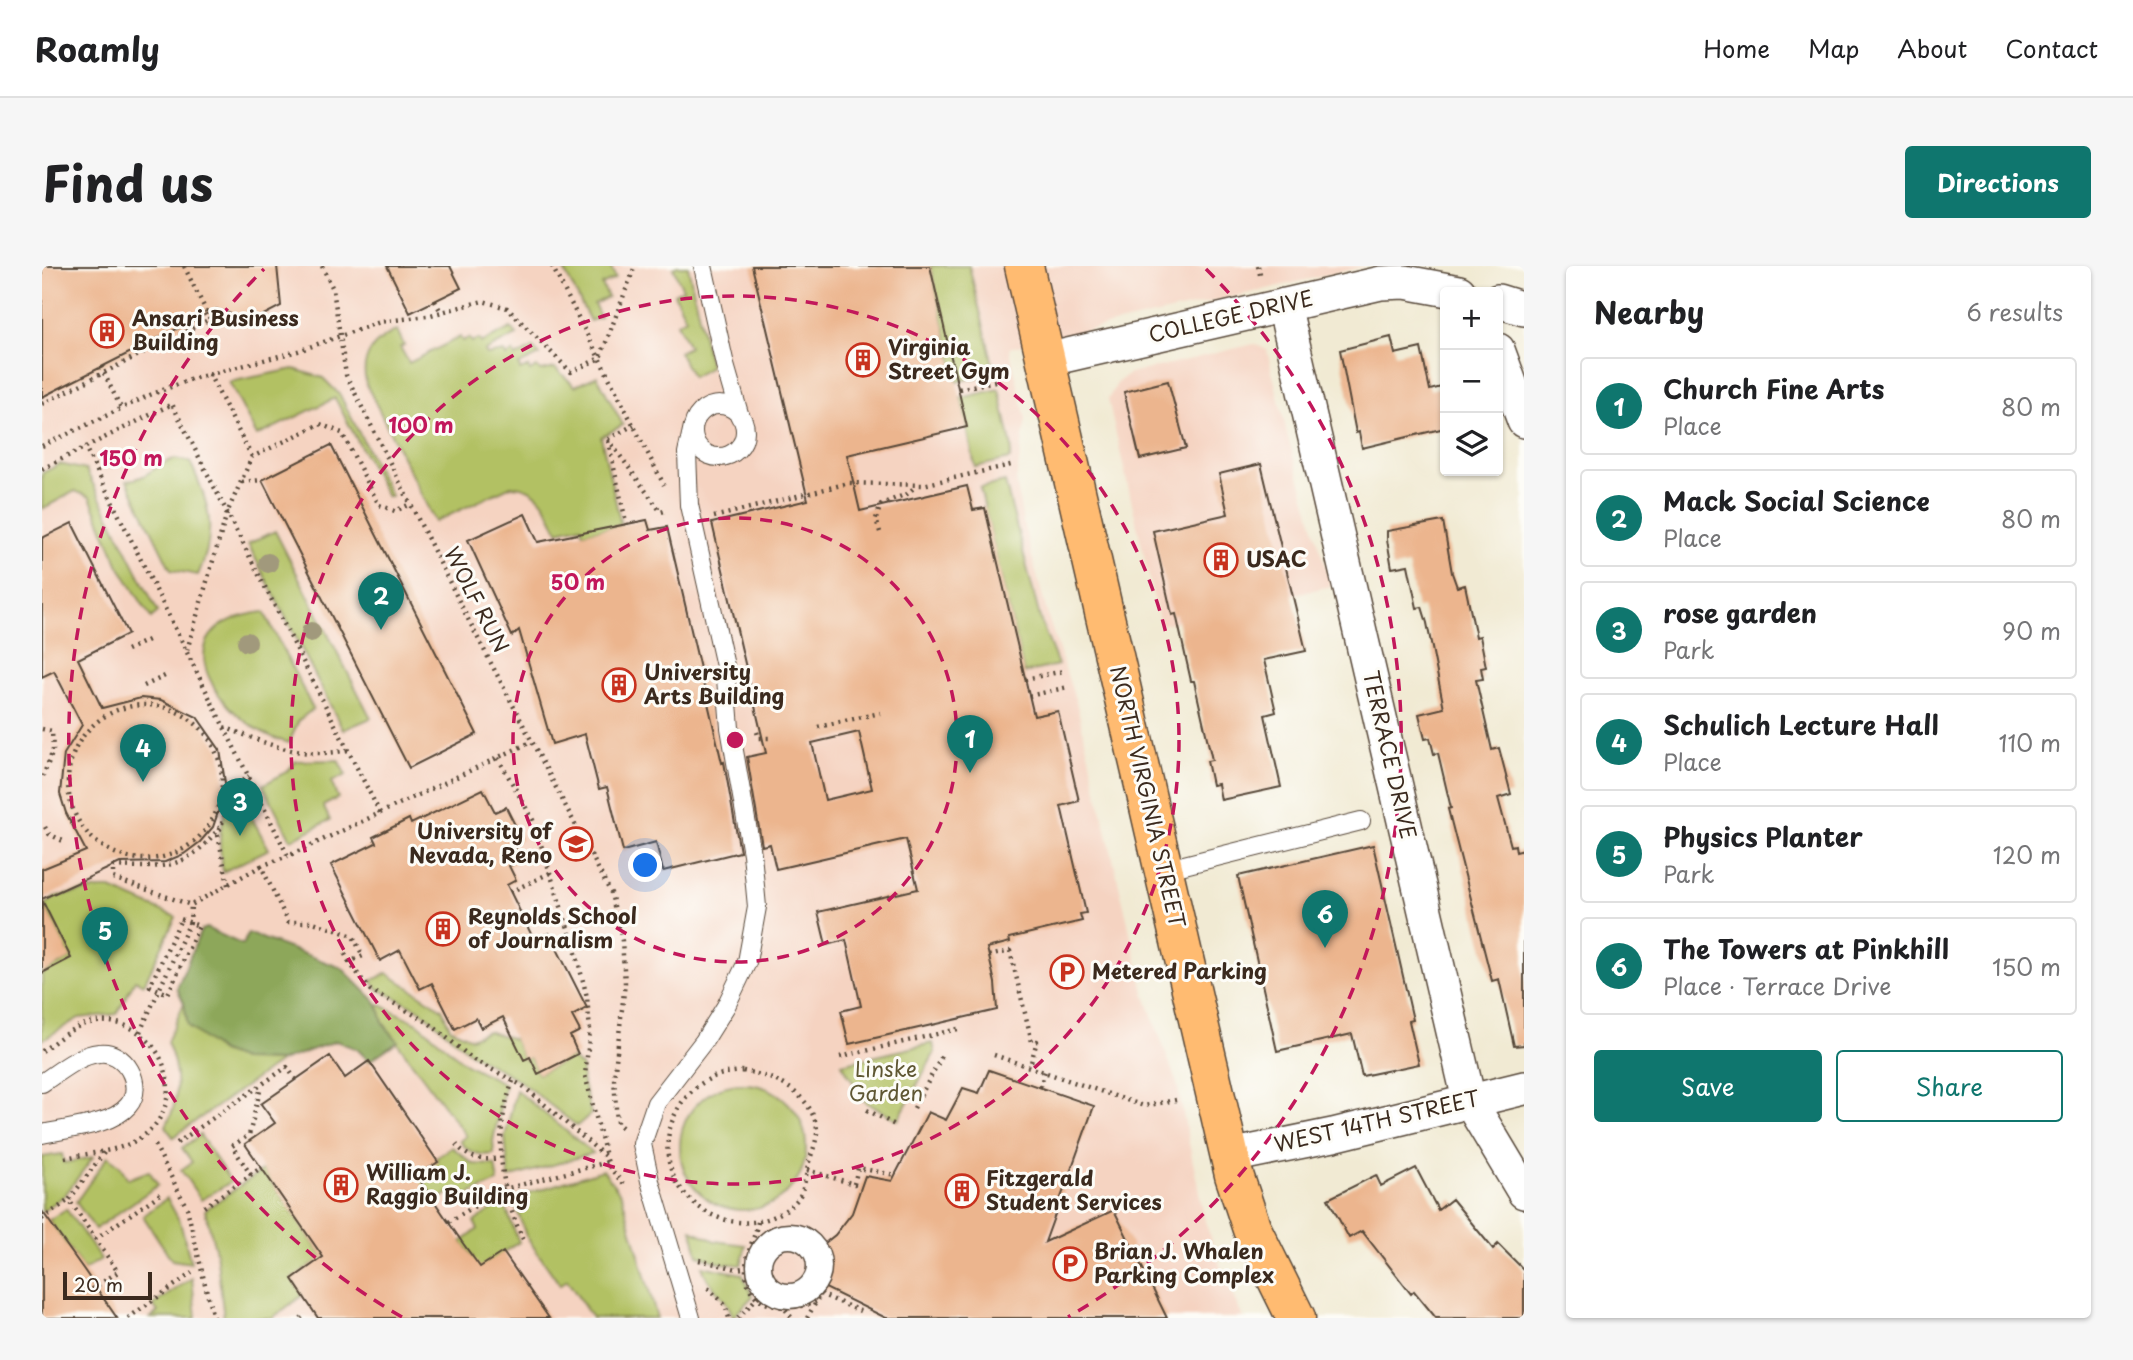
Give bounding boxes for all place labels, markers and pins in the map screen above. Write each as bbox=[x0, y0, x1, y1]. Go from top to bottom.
place label: Ansari Business Building bbox=[132, 301, 299, 357]
building icon: Ansari Business Building bbox=[88, 312, 126, 350]
place label: Virginia Street Gym bbox=[888, 330, 1010, 386]
building icon: Virginia Street Gym bbox=[844, 341, 882, 379]
building icon: USAC bbox=[1202, 541, 1240, 579]
place label: USAC bbox=[1246, 542, 1307, 574]
pin: 2 bbox=[358, 572, 404, 630]
place label: University Arts Building bbox=[643, 655, 784, 711]
building icon: University Arts Building bbox=[600, 666, 638, 704]
pin: 1 bbox=[947, 715, 993, 773]
pin: 4 bbox=[120, 724, 166, 782]
centre of rings bbox=[723, 728, 747, 752]
pin: 3 bbox=[217, 778, 263, 836]
place label: University of Nevada, Reno bbox=[409, 814, 554, 870]
school or university icon: University of Nevada, Reno bbox=[557, 825, 595, 863]
pin: 6 bbox=[1302, 890, 1348, 948]
place label: Reynolds School of Journalism bbox=[468, 899, 637, 955]
pin: 5 bbox=[82, 907, 128, 965]
building icon: Reynolds School of Journalism bbox=[424, 910, 462, 948]
parking icon: Metered Parking bbox=[1048, 953, 1086, 991]
place label: Metered Parking bbox=[1092, 954, 1267, 986]
place label: William J. Raggio Building bbox=[366, 1155, 528, 1211]
place label: Fitzgerald Student Services bbox=[986, 1161, 1162, 1217]
building icon: William J. Raggio Building bbox=[322, 1166, 360, 1204]
building icon: Fitzgerald Student Services bbox=[943, 1172, 981, 1210]
place label: Brian J. Whalen Parking Complex bbox=[1094, 1234, 1274, 1290]
parking icon: Brian J. Whalen Parking Complex bbox=[1051, 1245, 1089, 1283]

